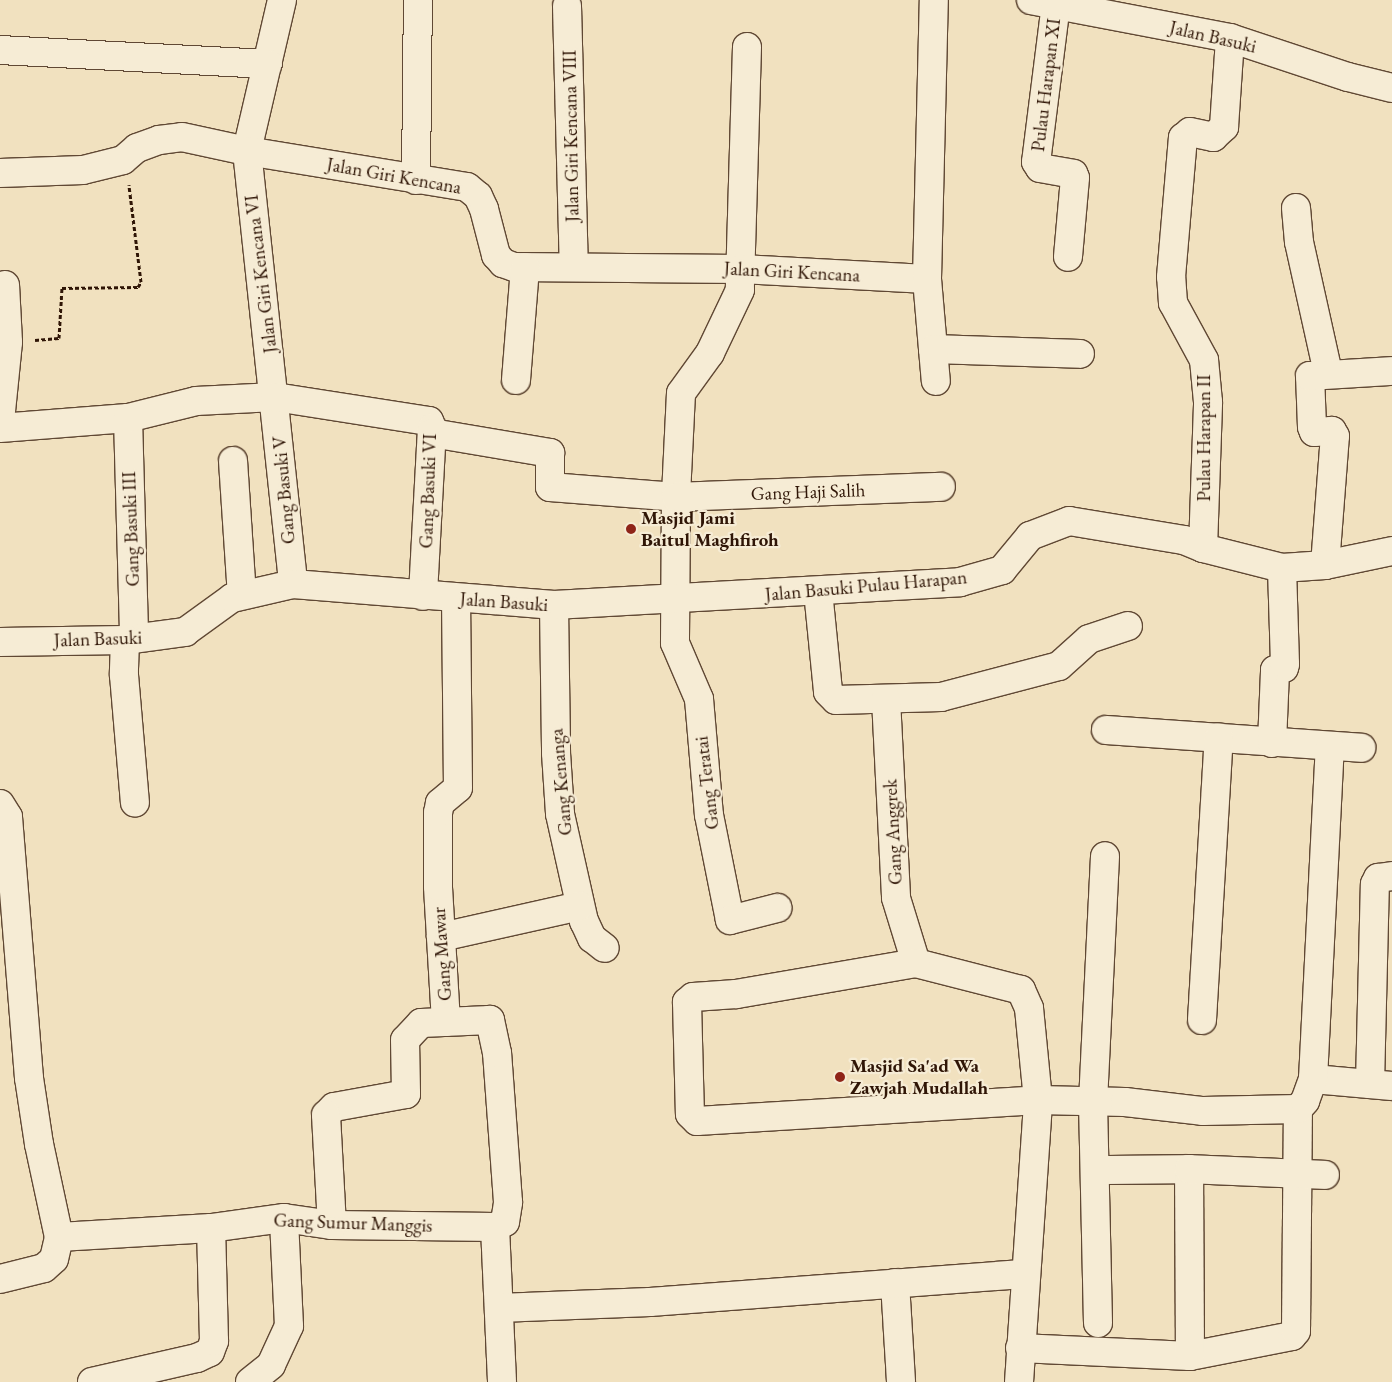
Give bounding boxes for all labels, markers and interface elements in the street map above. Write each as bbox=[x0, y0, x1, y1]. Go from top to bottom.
street label: Jalan Basuki bbox=[1167, 16, 1259, 58]
street label: Pulau Harapan XI bbox=[1027, 17, 1065, 153]
street label: Jalan Giri Kencana VIII bbox=[558, 50, 584, 222]
street label: Jalan Giri Kencana bbox=[325, 153, 463, 199]
street label: Jalan Giri Kencana VI bbox=[240, 194, 282, 354]
street label: Jalan Giri Kencana bbox=[723, 257, 861, 287]
street label: Pulau Harapan II bbox=[1193, 374, 1215, 502]
street label: Gang Basuki VI bbox=[415, 433, 441, 549]
street label: Gang Basuki V bbox=[268, 435, 300, 545]
street label: Gang Basuki III bbox=[118, 471, 144, 587]
street label: Gang Haji Salih bbox=[750, 479, 866, 505]
place label: Masjid Jami Baitul Maghfiroh bbox=[641, 507, 779, 551]
marker: Masjid Jami Baitul Maghfiroh bbox=[625, 523, 637, 535]
street label: Jalan Basuki Pulau Harapan bbox=[764, 566, 968, 606]
street label: Jalan Basuki bbox=[459, 588, 549, 616]
street label: Jalan Basuki bbox=[53, 626, 143, 652]
street label: Gang Kenanga bbox=[545, 728, 577, 836]
street label: Gang Teratai bbox=[690, 735, 724, 831]
street label: Gang Anggrek bbox=[879, 779, 907, 885]
street label: Gang Mawar bbox=[427, 906, 457, 1002]
place label: Masjid Sa'ad Wa Zawjah Mudallah bbox=[850, 1055, 988, 1099]
marker: Masjid Sa'ad Wa Zawjah Mudallah bbox=[834, 1071, 846, 1083]
street label: Gang Sumur Manggis bbox=[273, 1209, 433, 1237]

